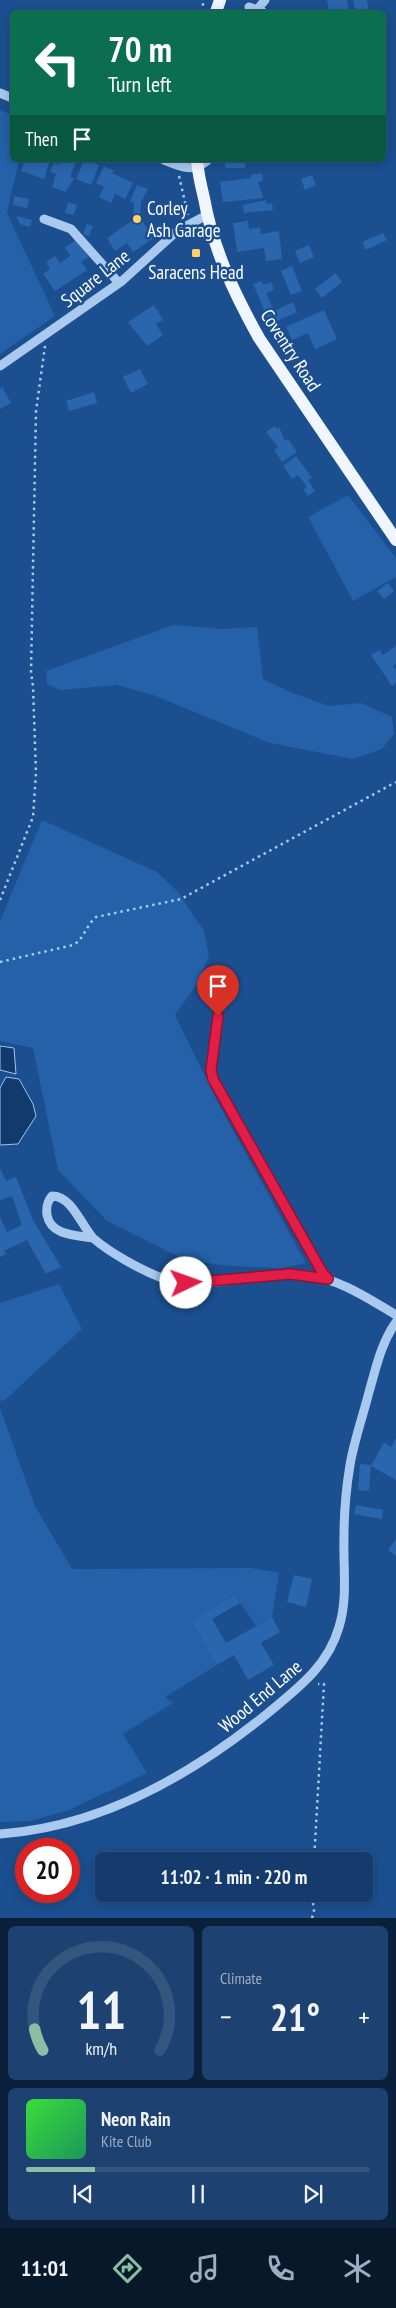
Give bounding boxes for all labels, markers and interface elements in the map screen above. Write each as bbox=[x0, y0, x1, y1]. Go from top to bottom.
text: 70 m bbox=[108, 26, 172, 72]
icon: left bbox=[25, 30, 90, 95]
text: Turn left bbox=[108, 70, 172, 98]
icon: arrive bbox=[68, 125, 96, 153]
text: Then bbox=[25, 127, 58, 151]
place label: Corley Ash Garage bbox=[147, 196, 221, 242]
marker: Corley Ash Garage bbox=[131, 213, 143, 225]
street label: Square Lane bbox=[56, 244, 134, 312]
marker: Saracens Head bbox=[190, 247, 202, 259]
place label: Saracens Head bbox=[148, 260, 244, 284]
street label: Coventry Road bbox=[256, 304, 326, 396]
pin bbox=[197, 965, 239, 1016]
icon: arrive bbox=[204, 972, 232, 1000]
position arrow bbox=[159, 1256, 211, 1308]
street label: Wood End Lane bbox=[214, 1654, 306, 1738]
speed limit sign: 20 bbox=[15, 1838, 80, 1903]
text: 11:02 · 1 min · 220 m bbox=[161, 1865, 307, 1889]
text: Climate bbox=[220, 1968, 262, 1988]
text: 11 bbox=[76, 1976, 126, 2043]
text: 21° bbox=[270, 1992, 320, 2041]
text: − bbox=[220, 1998, 232, 2035]
text: + bbox=[358, 1998, 370, 2035]
text: km/h bbox=[85, 2037, 117, 2060]
text: Neon Rain bbox=[101, 2107, 170, 2131]
text: Kite Club bbox=[101, 2131, 152, 2151]
icon: previous bbox=[69, 2180, 97, 2208]
icon: pause bbox=[184, 2180, 212, 2208]
icon: next bbox=[299, 2180, 327, 2208]
icon: directions bbox=[110, 2251, 145, 2286]
icon: music bbox=[187, 2251, 222, 2286]
icon: phone bbox=[263, 2251, 298, 2286]
icon: climate bbox=[340, 2251, 375, 2286]
text: 11:01 bbox=[21, 2254, 68, 2282]

